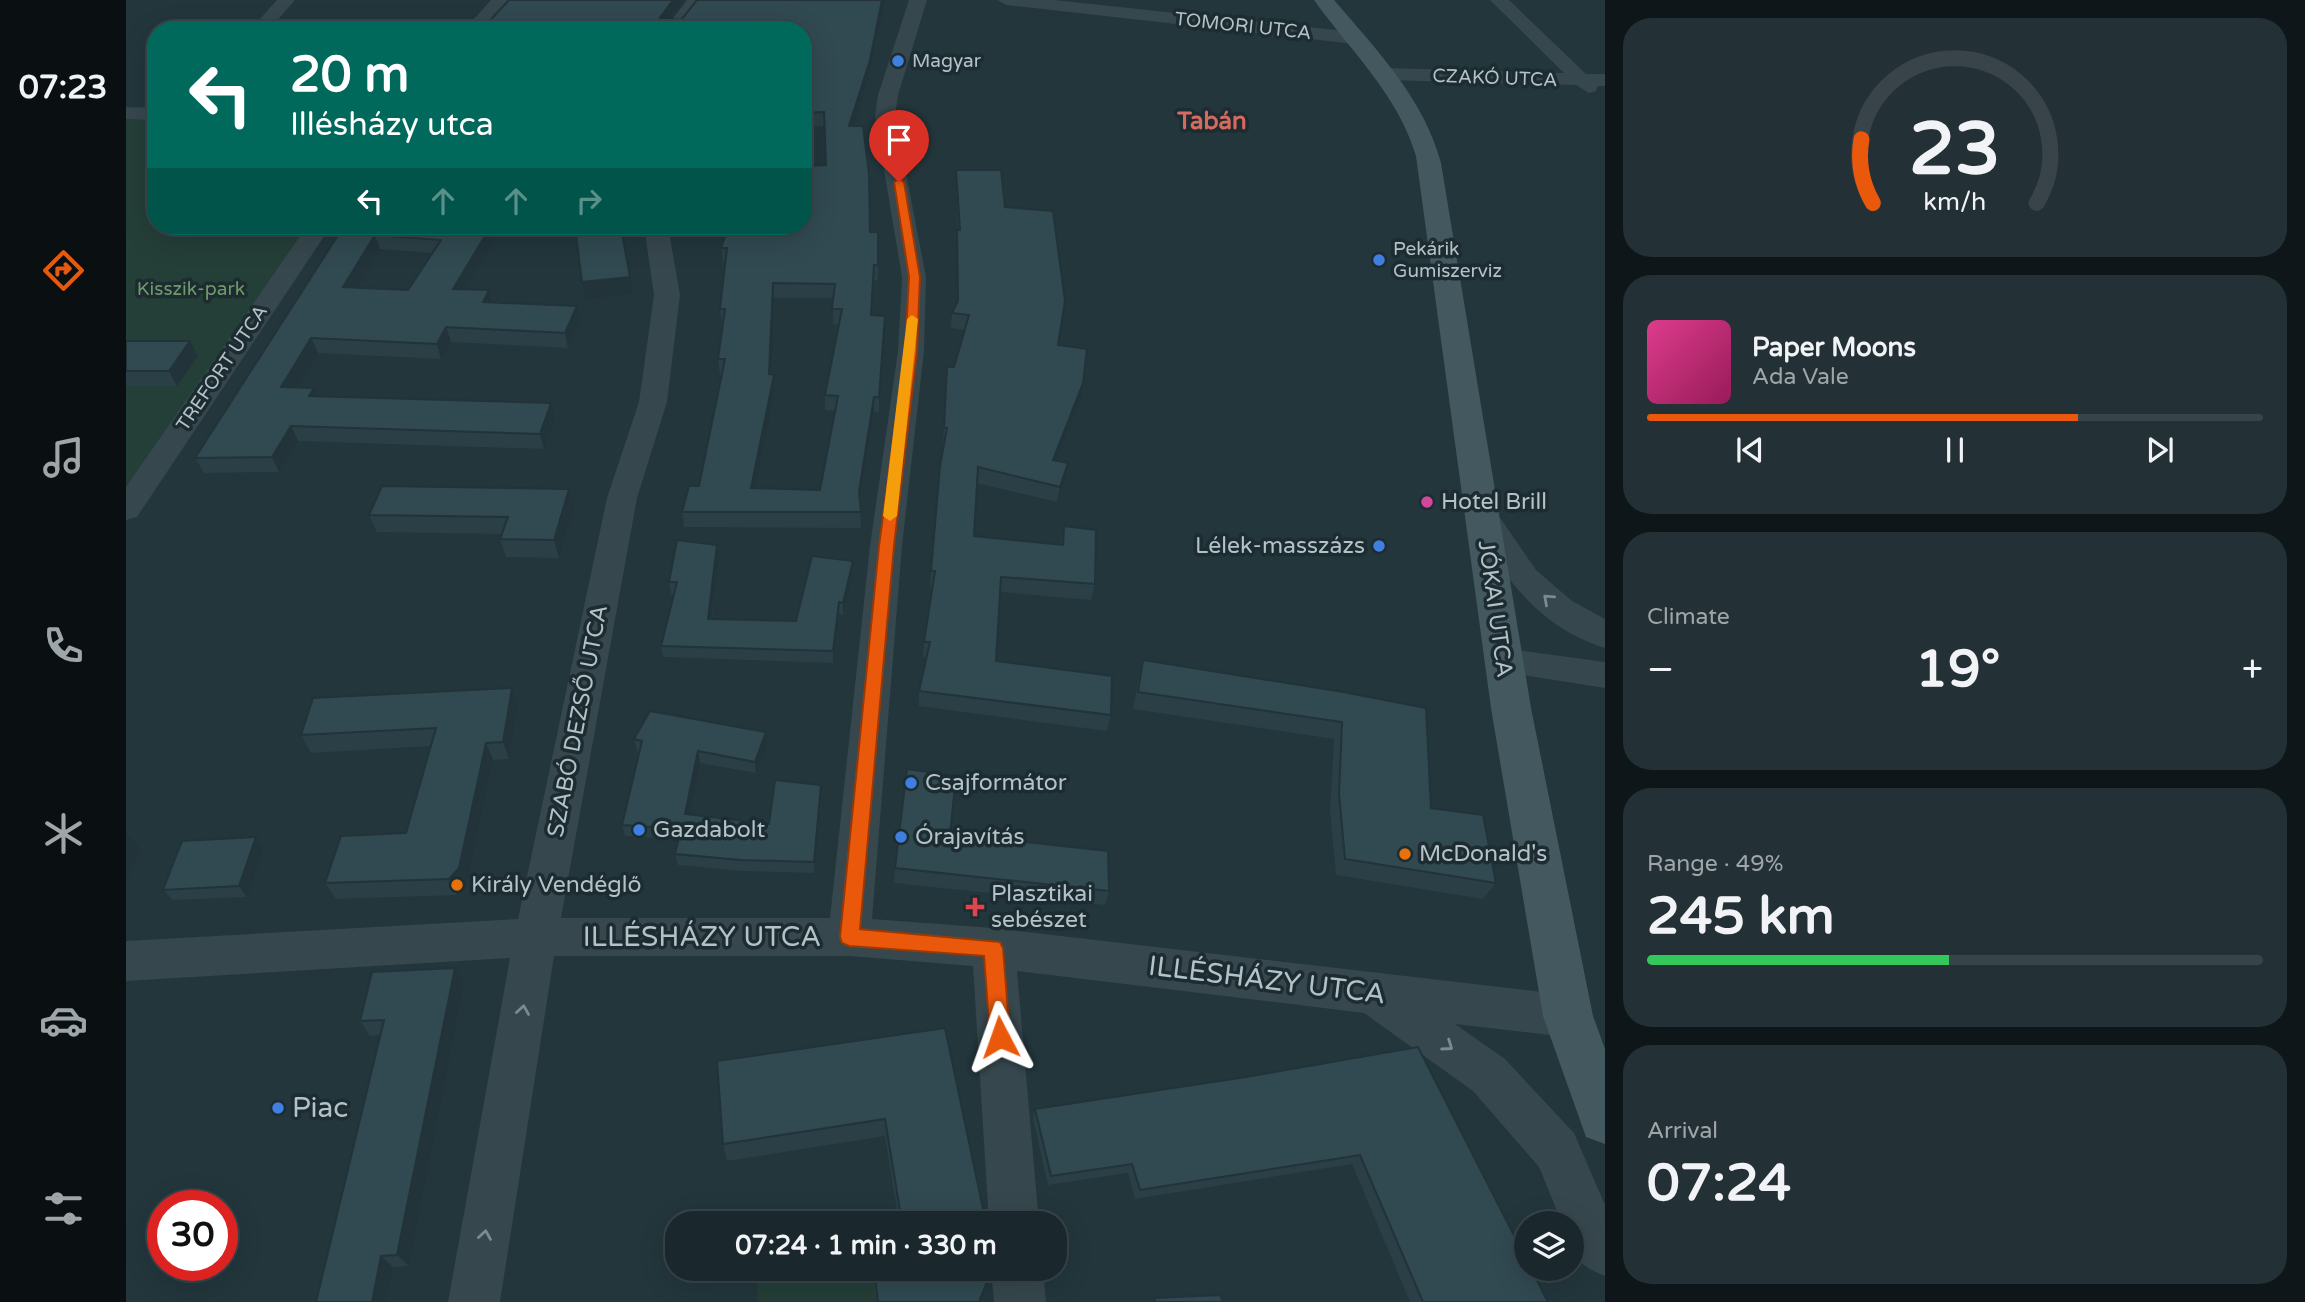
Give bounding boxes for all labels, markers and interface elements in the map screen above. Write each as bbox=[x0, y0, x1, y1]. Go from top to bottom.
street label: TOMORI UTCA bbox=[1174, 8, 1312, 44]
text: 20 m bbox=[290, 46, 409, 105]
icon: left bbox=[175, 49, 266, 140]
place label: Magyar bbox=[912, 50, 982, 72]
marker: Magyar bbox=[890, 53, 906, 69]
street label: CZAKÓ UTCA bbox=[1432, 64, 1558, 91]
text: 07:23 bbox=[19, 69, 107, 107]
text: Illésházy utca bbox=[290, 106, 494, 144]
district label: Tabán bbox=[1176, 107, 1247, 136]
text: 23 bbox=[1909, 107, 2001, 195]
pin bbox=[869, 110, 929, 182]
icon: arrive bbox=[880, 121, 918, 159]
icon: left bbox=[351, 182, 389, 220]
icon: ahead bbox=[424, 182, 462, 220]
icon: ahead bbox=[497, 182, 535, 220]
icon: right bbox=[570, 182, 608, 220]
text: km/h bbox=[1924, 187, 1986, 217]
place label: Pekárik Gumiszerviz bbox=[1393, 238, 1502, 282]
icon: directions bbox=[39, 246, 88, 295]
marker: Pekárik Gumiszerviz bbox=[1371, 252, 1387, 268]
park label: Kisszik-park bbox=[137, 278, 245, 300]
street label: TREFORT UTCA bbox=[172, 301, 272, 435]
text: Paper Moons bbox=[1752, 332, 1916, 363]
text: Ada Vale bbox=[1752, 363, 1849, 391]
icon: previous bbox=[1731, 431, 1769, 469]
icon: pause bbox=[1936, 431, 1974, 469]
icon: next bbox=[2141, 431, 2179, 469]
icon: music bbox=[39, 433, 88, 482]
place label: Hotel Brill bbox=[1441, 488, 1547, 516]
marker: Hotel Brill bbox=[1419, 494, 1435, 510]
place label: Lélek-masszázs bbox=[1195, 532, 1365, 560]
marker: Lélek-masszázs bbox=[1371, 538, 1387, 554]
street label: JÓKAI UTCA bbox=[1472, 539, 1518, 679]
one-way arrow bbox=[1543, 595, 1556, 607]
street label: SZABÓ DEZSŐ UTCA bbox=[542, 602, 614, 840]
text: Climate bbox=[1647, 603, 1730, 631]
icon: phone bbox=[39, 621, 88, 670]
text: 19° bbox=[1915, 638, 2000, 701]
text: − bbox=[1647, 647, 1674, 693]
text: + bbox=[2242, 647, 2263, 693]
place label: Csajformátor bbox=[925, 769, 1067, 797]
marker: Csajformátor bbox=[903, 775, 919, 791]
icon: climate bbox=[39, 809, 88, 858]
place label: Gazdabolt bbox=[653, 816, 765, 844]
marker: Gazdabolt bbox=[631, 822, 647, 838]
place label: Órajavítás bbox=[915, 823, 1024, 851]
marker: Órajavítás bbox=[893, 829, 909, 845]
place label: McDonald's bbox=[1419, 840, 1547, 868]
marker: McDonald's bbox=[1397, 846, 1413, 862]
text: Range · 49% bbox=[1647, 850, 1783, 878]
place label: Király Vendéglő bbox=[471, 871, 641, 899]
marker: Király Vendéglő bbox=[449, 877, 465, 893]
place label: Plasztikai sebészet bbox=[991, 880, 1093, 934]
text: 245 km bbox=[1647, 885, 1835, 948]
marker: Plasztikai sebészet bbox=[965, 897, 985, 917]
street label: ILLÉSHÁZY UTCA bbox=[583, 920, 821, 954]
street label: ILLÉSHÁZY UTCA bbox=[1147, 949, 1387, 1011]
icon: car bbox=[39, 996, 88, 1045]
position arrow bbox=[963, 1000, 1037, 1074]
one-way arrow bbox=[515, 1004, 530, 1016]
one-way arrow bbox=[1440, 1038, 1453, 1050]
place label: Piac bbox=[292, 1091, 348, 1125]
marker: Piac bbox=[270, 1100, 286, 1116]
text: Arrival bbox=[1647, 1117, 1718, 1145]
text: 07:24 bbox=[1647, 1152, 1791, 1215]
icon: filters bbox=[39, 1184, 88, 1233]
speed limit sign: 30 bbox=[147, 1190, 238, 1281]
map controls bbox=[1514, 1211, 1584, 1281]
button: layers bbox=[1514, 1211, 1584, 1281]
one-way arrow bbox=[477, 1229, 492, 1241]
text: 07:24 · 1 min · 330 m bbox=[735, 1230, 997, 1261]

